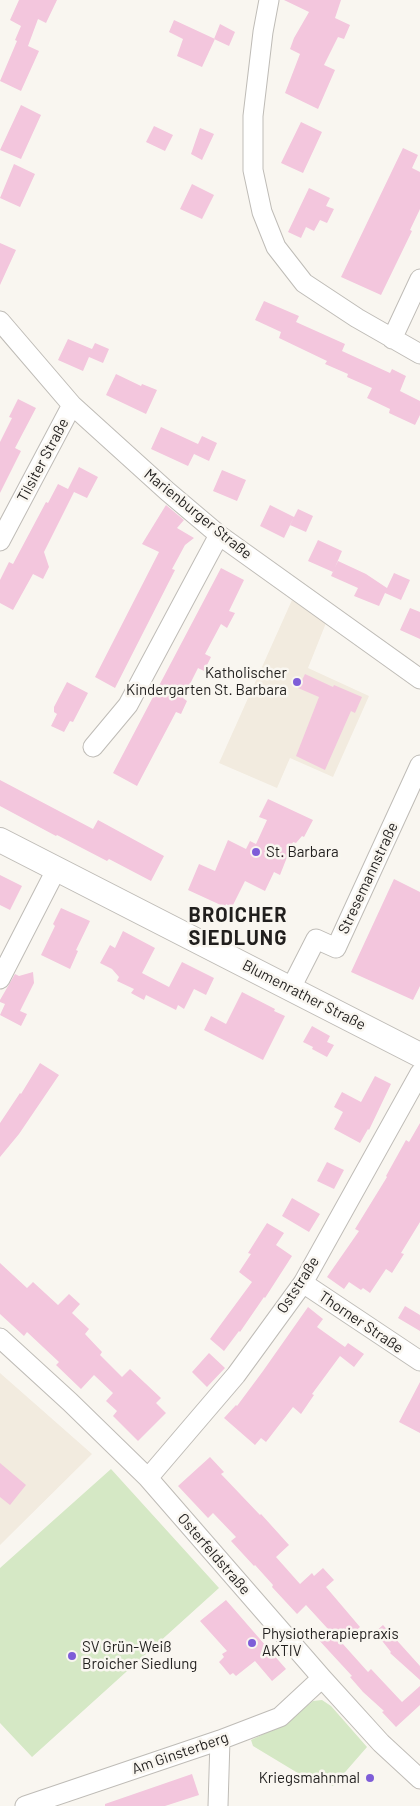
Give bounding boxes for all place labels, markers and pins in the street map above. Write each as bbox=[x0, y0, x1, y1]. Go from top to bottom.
place label: Katholischer Kindergarten St. Barbara bbox=[126, 664, 287, 699]
marker: Katholischer Kindergarten St. Barbara bbox=[291, 676, 303, 688]
place label: St. Barbara bbox=[266, 843, 339, 861]
marker: St. Barbara bbox=[250, 846, 262, 858]
place label: Physiotherapiepraxis AKTIV bbox=[262, 1625, 399, 1660]
marker: Physiotherapiepraxis AKTIV bbox=[246, 1637, 258, 1649]
place label: SV Grün-Weiß Broicher Siedlung bbox=[82, 1638, 197, 1673]
marker: SV Grün-Weiß Broicher Siedlung bbox=[66, 1650, 78, 1662]
place label: Kriegsmahnmal bbox=[259, 1769, 360, 1787]
marker: Kriegsmahnmal bbox=[364, 1772, 376, 1784]

